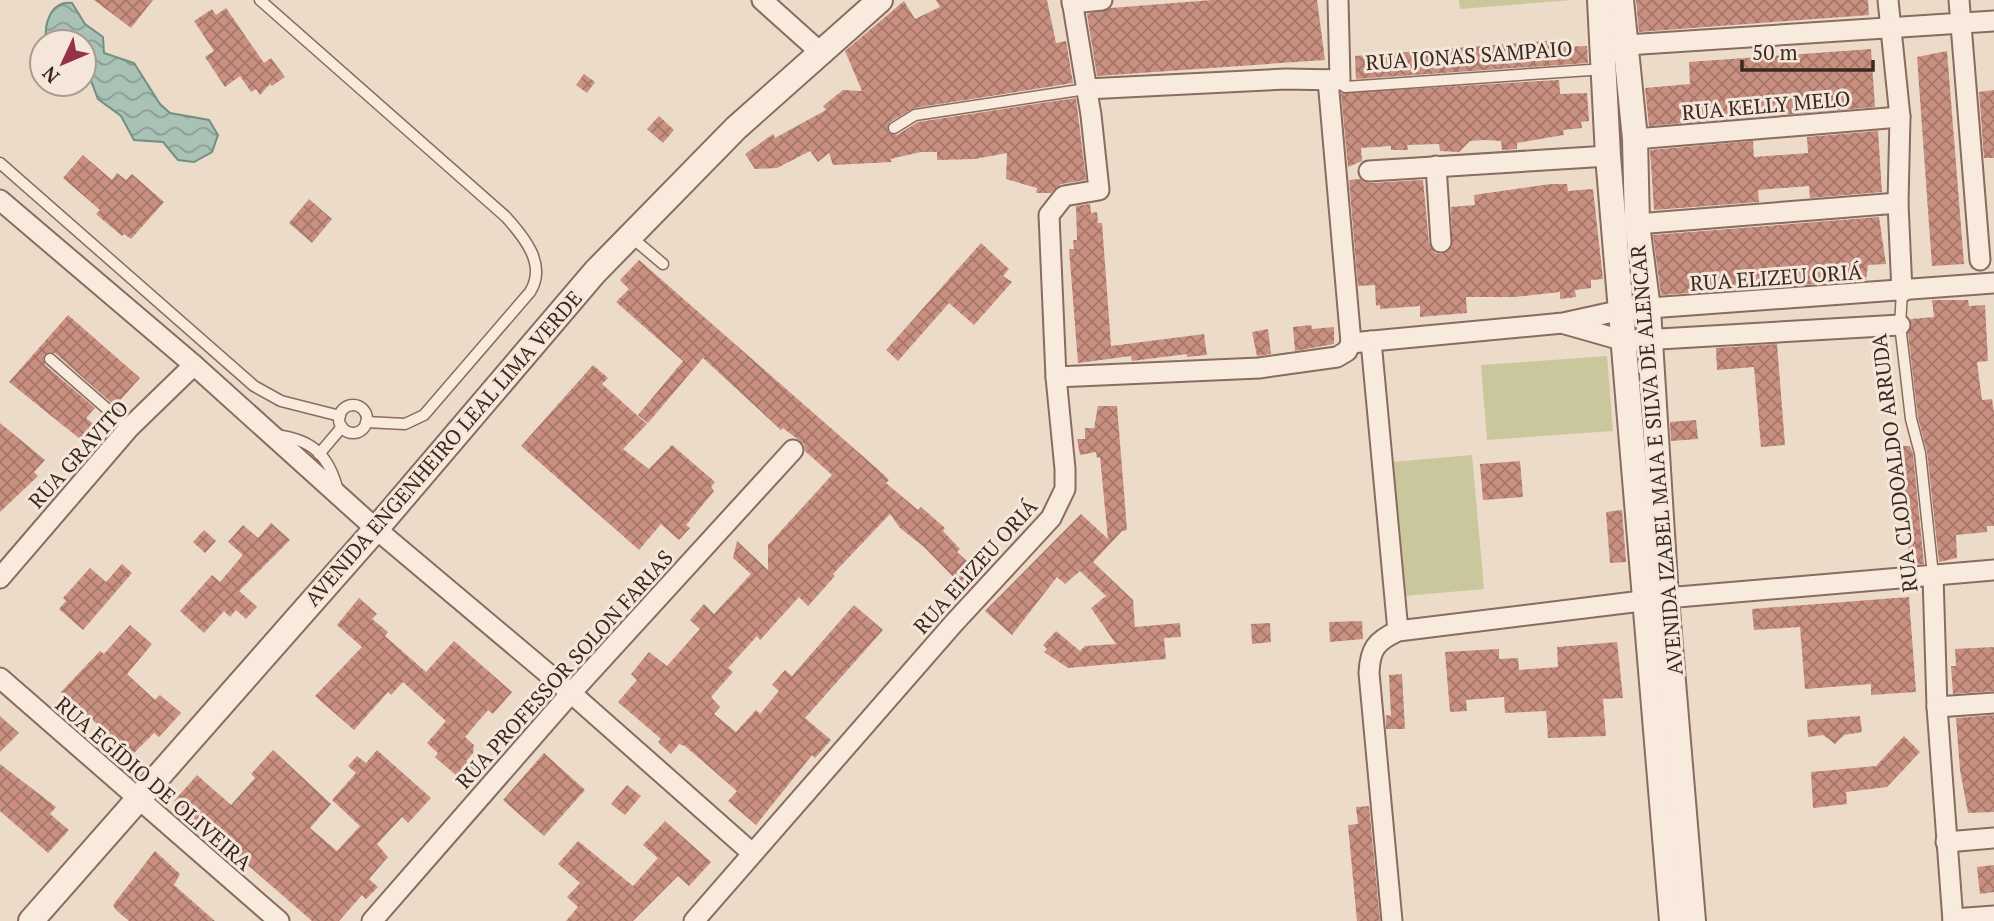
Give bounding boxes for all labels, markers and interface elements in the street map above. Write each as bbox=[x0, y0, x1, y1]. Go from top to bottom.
north arrow bbox=[28, 28, 98, 98]
scale bar bbox=[1742, 28, 1873, 72]
street label: RUA JONAS SAMPAIO bbox=[1365, 34, 1573, 76]
text: 50 m bbox=[1752, 38, 1798, 66]
text: N bbox=[36, 61, 64, 89]
street label: RUA KELLY MELO bbox=[1681, 84, 1851, 126]
street label: AVENIDA IZABEL MAIA E SILVA DE ALENCAR bbox=[1623, 243, 1689, 676]
street label: RUA ELIZEU ORIÁ bbox=[1689, 257, 1864, 297]
street label: AVENIDA ENGENHEIRO LEAL LIMA VERDE bbox=[298, 284, 588, 612]
street label: RUA CLODOALDO ARRUDA bbox=[1864, 332, 1924, 594]
street label: RUA GRAVITO bbox=[22, 394, 134, 514]
street label: RUA ELIZEU ORIÁ bbox=[907, 492, 1044, 639]
street label: RUA PROFESSOR SOLON FARIAS bbox=[449, 544, 679, 794]
street label: RUA EGÍDIO DE OLIVEIRA bbox=[50, 690, 259, 877]

